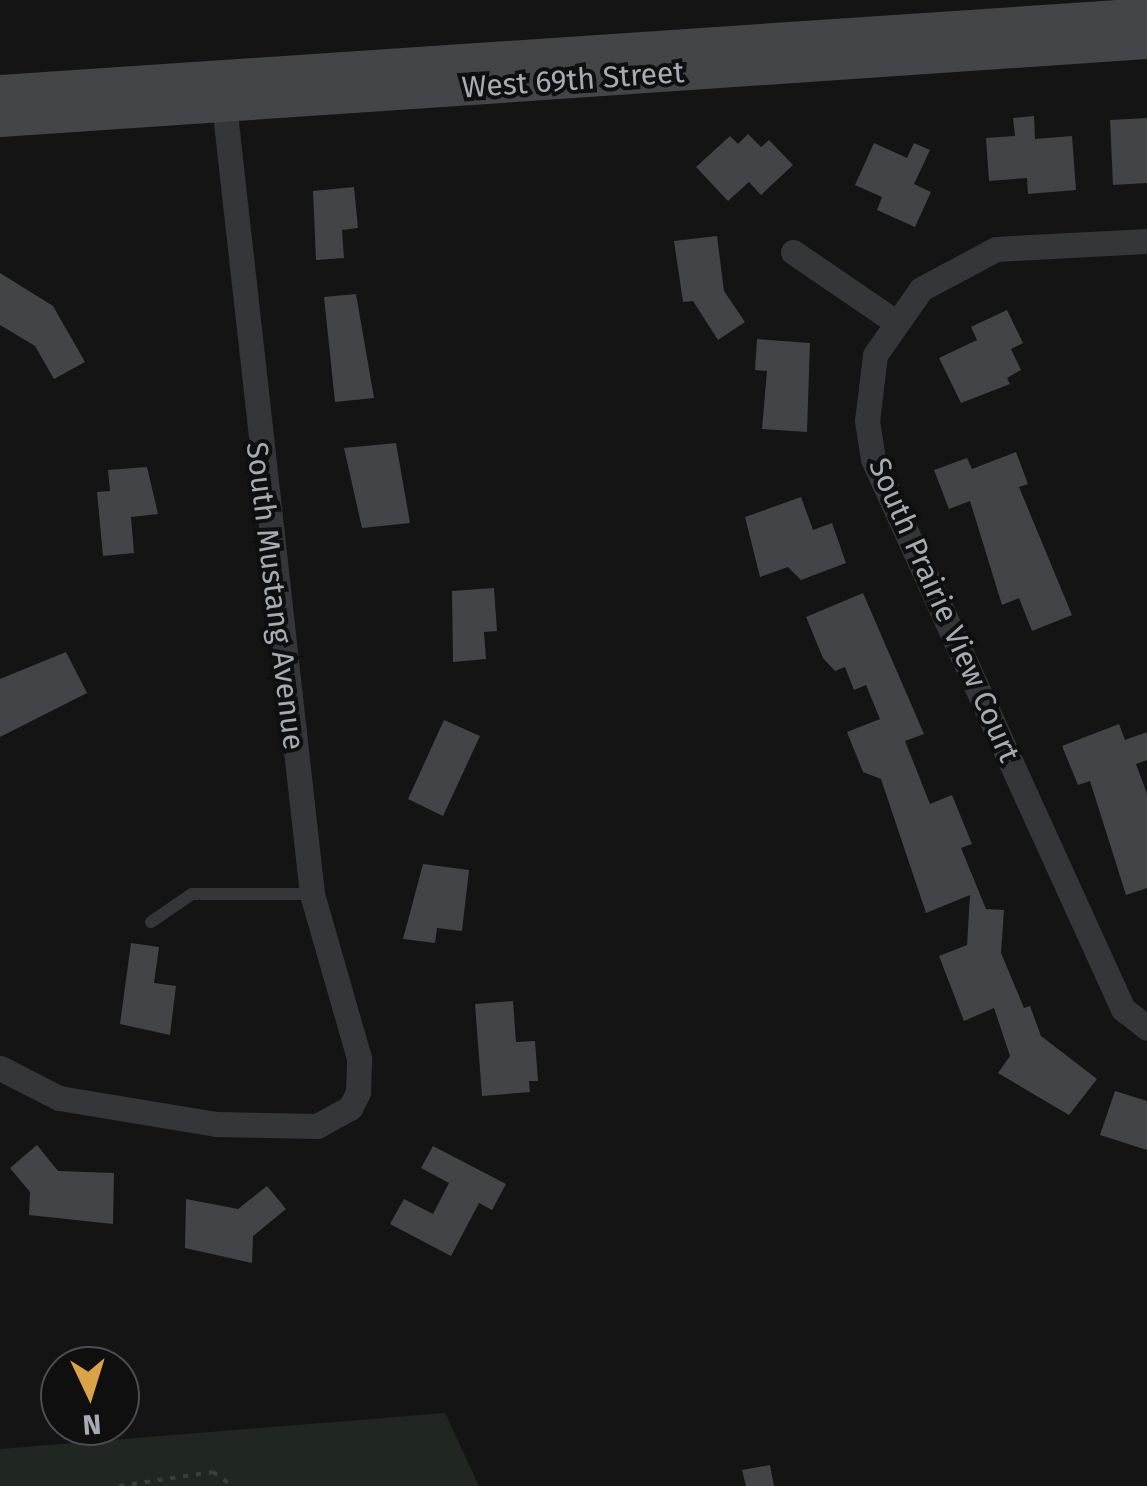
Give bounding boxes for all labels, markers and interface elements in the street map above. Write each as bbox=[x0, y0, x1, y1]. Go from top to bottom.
street label: West 69th Street bbox=[461, 54, 685, 106]
street label: South Mustang Avenue bbox=[238, 440, 312, 752]
street label: South Prairie View Court bbox=[861, 453, 1027, 767]
north arrow bbox=[40, 1346, 140, 1446]
text: N bbox=[82, 1407, 102, 1442]

